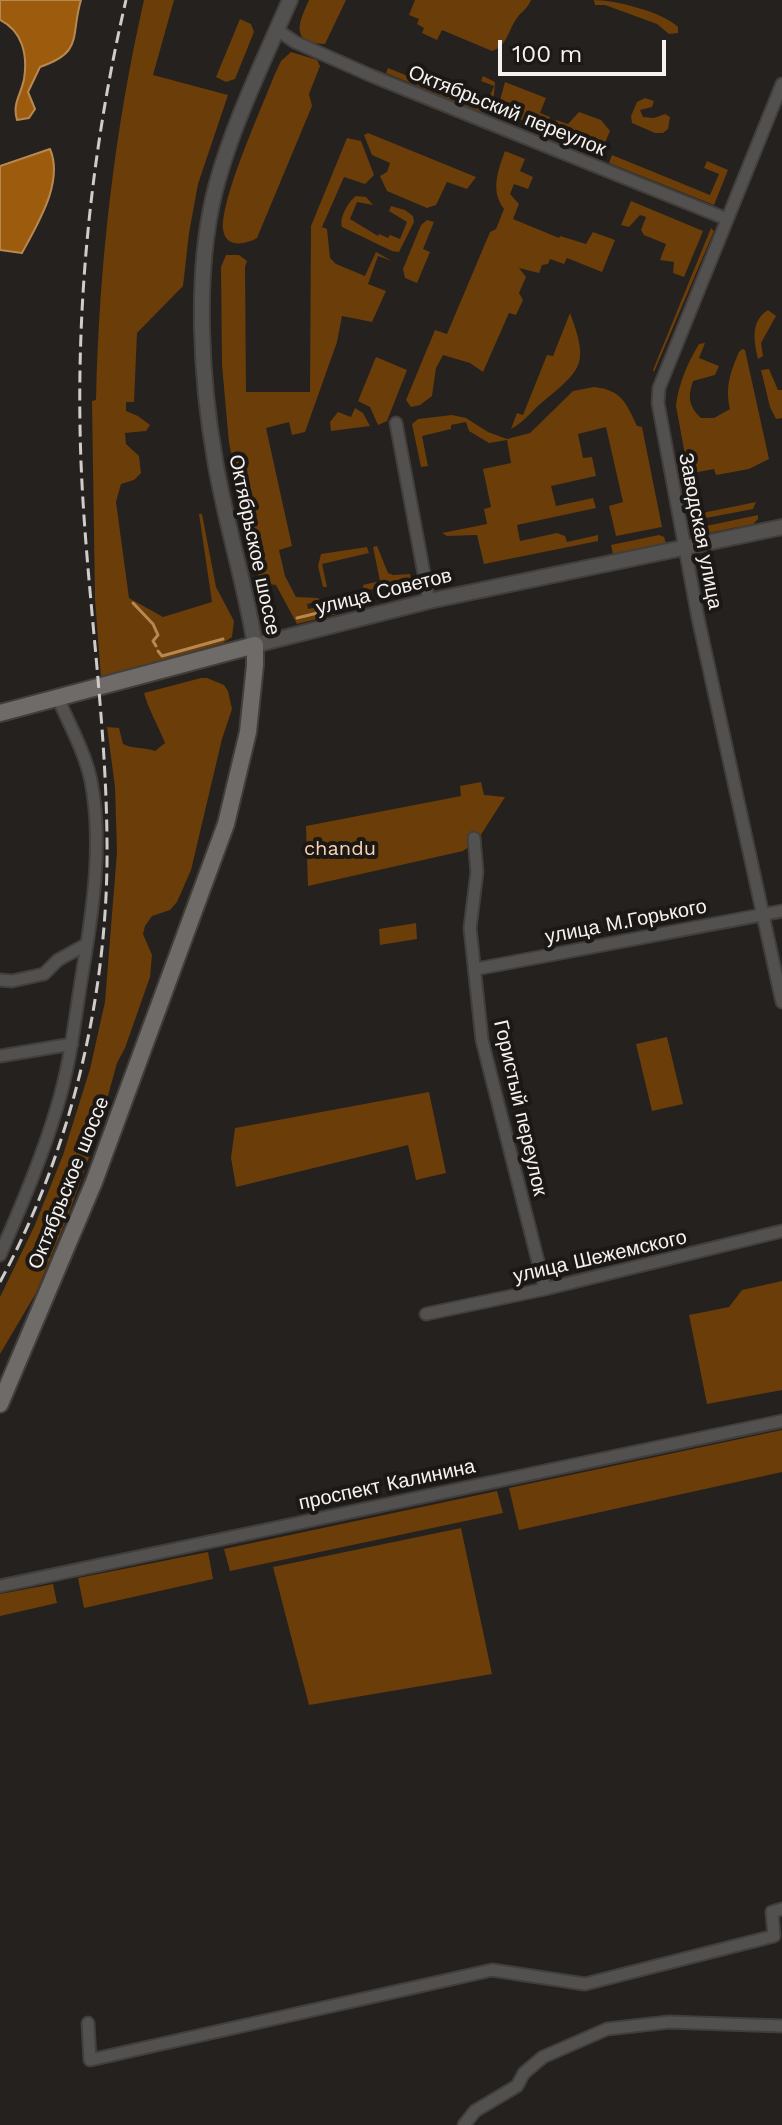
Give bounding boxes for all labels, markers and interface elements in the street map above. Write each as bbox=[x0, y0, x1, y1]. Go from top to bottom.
scale bar bbox=[502, 24, 670, 74]
text: 100 m bbox=[512, 40, 582, 68]
street label: Октябрьский переулок bbox=[405, 60, 609, 162]
street label: Заводская улица bbox=[673, 451, 727, 611]
street label: Октябрьское шоссе bbox=[223, 453, 285, 637]
street label: улица Советов bbox=[314, 564, 454, 620]
park label: chandu bbox=[304, 837, 376, 861]
street label: улица М.Горького bbox=[543, 895, 709, 949]
street label: Гористый переулок bbox=[488, 1018, 552, 1198]
street label: Октябрьское шоссе bbox=[23, 1093, 115, 1273]
street label: улица Шежемского bbox=[511, 1225, 689, 1289]
street label: проспект Калинина bbox=[296, 1455, 478, 1515]

